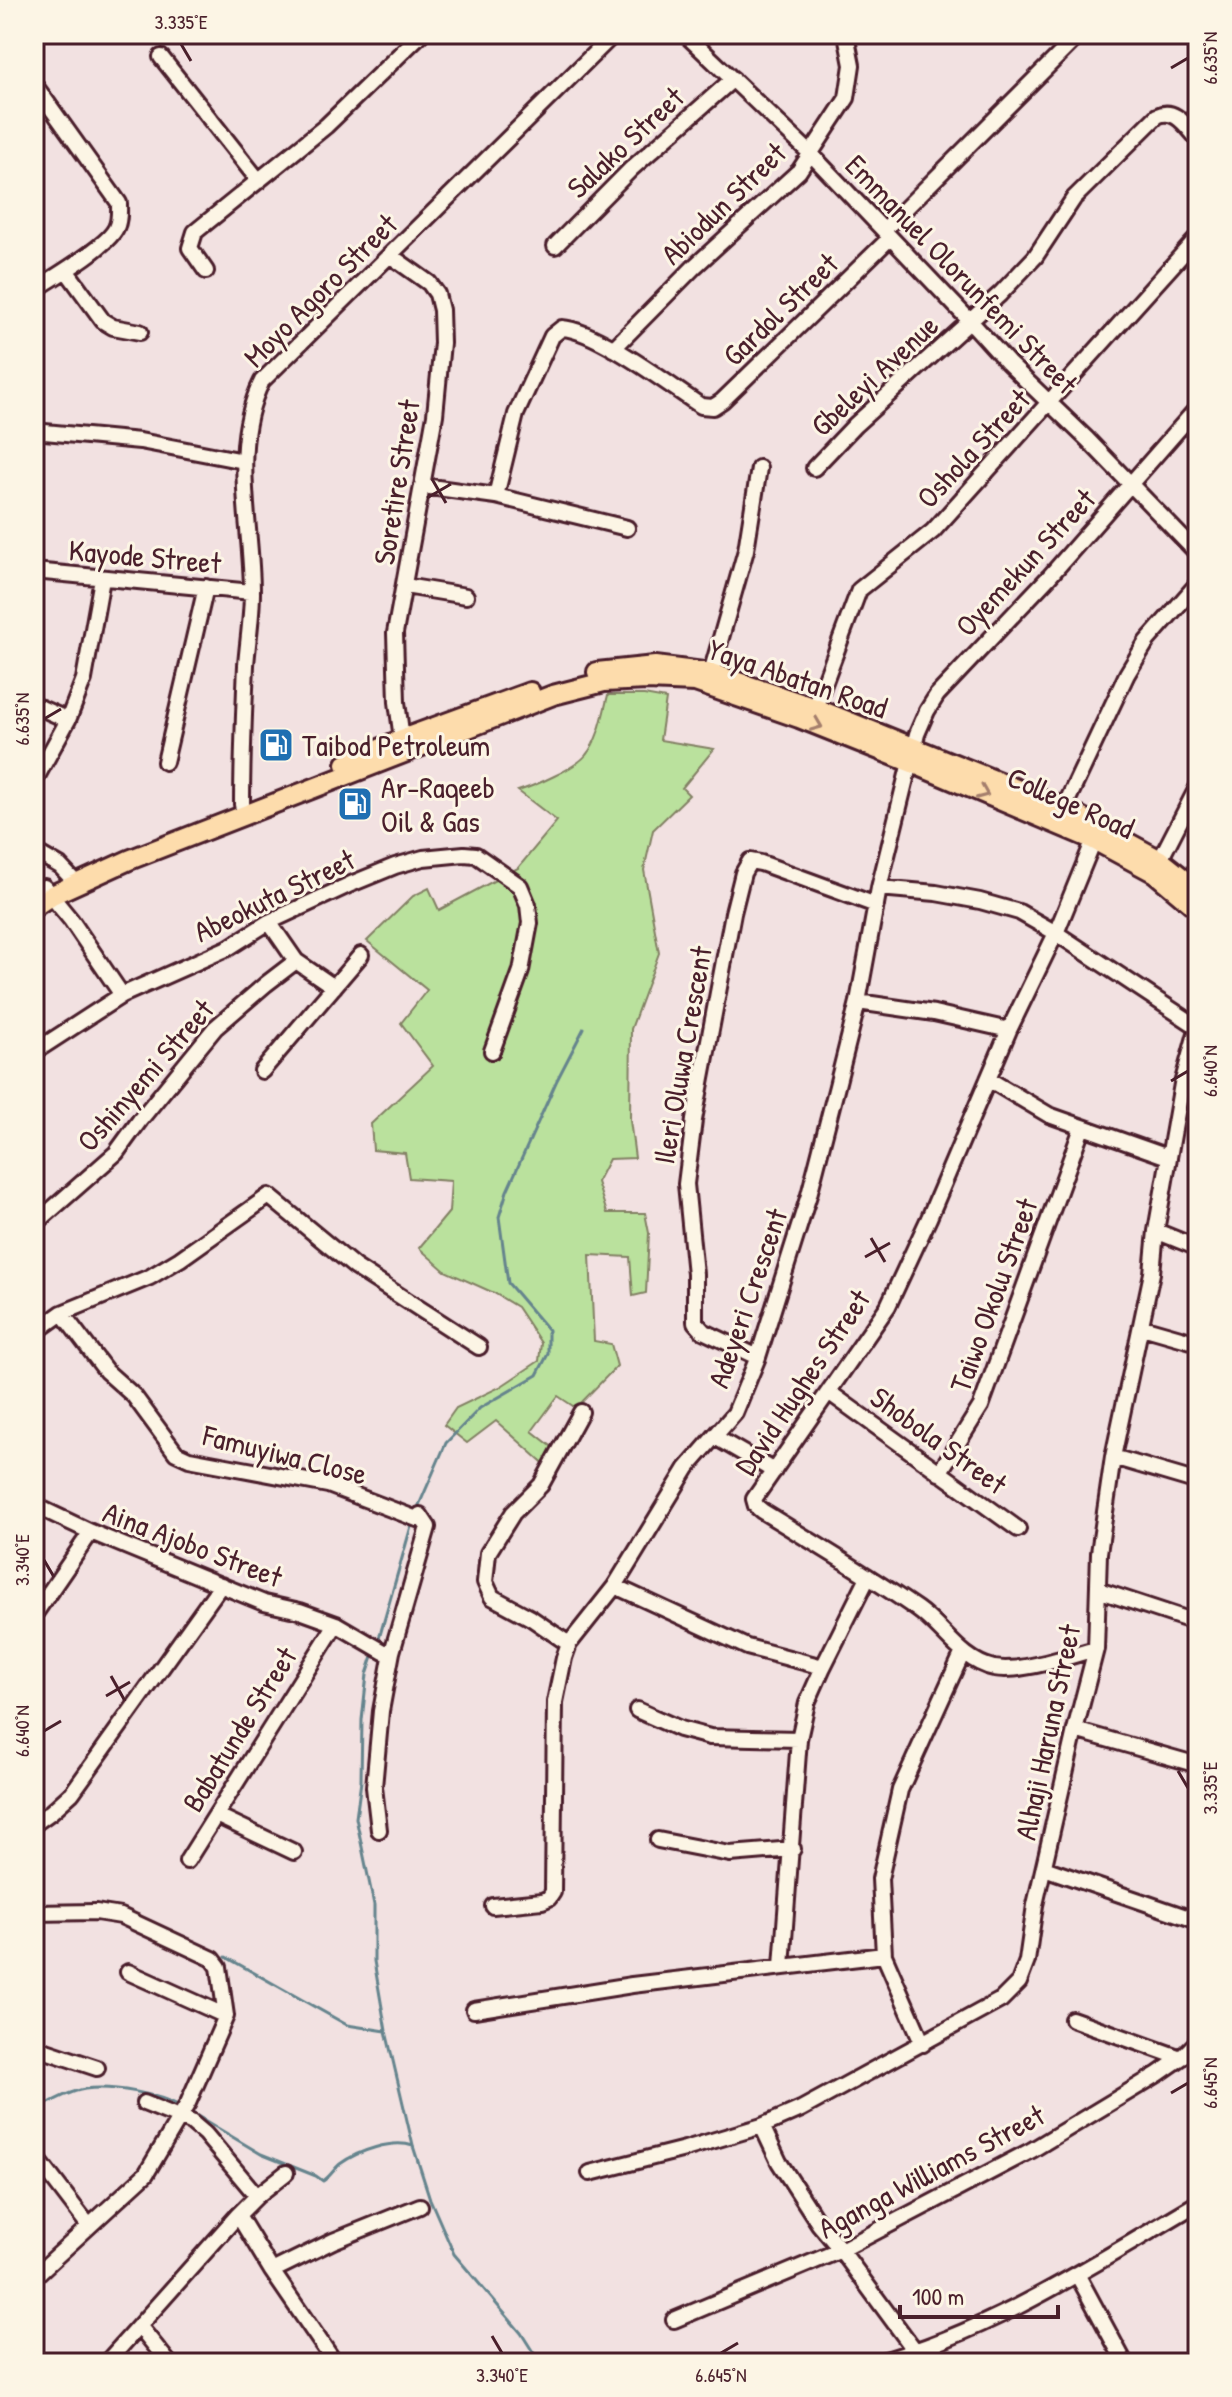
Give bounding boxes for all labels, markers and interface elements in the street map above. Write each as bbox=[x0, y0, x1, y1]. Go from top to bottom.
text: 3.335°E bbox=[154, 8, 208, 35]
text: 6.635°N bbox=[1196, 32, 1223, 84]
street label: Salako Street bbox=[558, 77, 693, 207]
street label: Abiodun Street bbox=[652, 133, 795, 273]
street label: Emmanuel Olorunfemi Street bbox=[837, 146, 1088, 403]
street label: Moyo Agoro Street bbox=[234, 204, 406, 376]
street label: Gardol Street bbox=[714, 243, 847, 374]
street label: Gbeleyi Avenue bbox=[801, 305, 947, 445]
street label: Oshola Street bbox=[907, 379, 1039, 516]
street label: Soretire Street bbox=[363, 396, 429, 567]
street label: Oyemekun Street bbox=[946, 479, 1104, 645]
street label: Kayode Street bbox=[67, 529, 223, 583]
street label: Yaya Abatan Road bbox=[703, 629, 893, 727]
text: 6.635°N bbox=[8, 693, 35, 745]
one-way arrow bbox=[809, 716, 823, 732]
place label: Taibod Petroleum bbox=[302, 725, 490, 765]
fuel station icon: Taibod Petroleum bbox=[257, 726, 295, 764]
street label: College Road bbox=[1001, 756, 1141, 848]
place label: Ar-Raqeeb Oil & Gas bbox=[381, 767, 495, 841]
one-way arrow bbox=[975, 784, 990, 800]
fuel station icon: Ar-Raqeeb Oil & Gas bbox=[336, 785, 374, 823]
street label: Abeokuta Street bbox=[187, 839, 362, 951]
street label: Ileri Oluwa Crescent bbox=[643, 942, 721, 1167]
street label: Oshinyemi Street bbox=[68, 990, 223, 1160]
text: 6.640°N bbox=[1196, 1045, 1223, 1097]
street label: Taiwo Okolu Street bbox=[939, 1192, 1047, 1397]
street label: Adeyeri Crescent bbox=[698, 1202, 797, 1393]
street label: David Hughes Street bbox=[725, 1281, 879, 1483]
street label: Shobola Street bbox=[863, 1377, 1016, 1503]
street label: Famuyiwa Close bbox=[198, 1414, 371, 1494]
street label: Aina Ajobo Street bbox=[98, 1492, 289, 1597]
text: 3.340°E bbox=[8, 1534, 35, 1586]
street label: Alhaji Haruna Street bbox=[1005, 1620, 1089, 1843]
street label: Babatunde Street bbox=[172, 1638, 306, 1819]
text: 6.640°N bbox=[8, 1705, 35, 1757]
text: 3.335°E bbox=[1196, 1761, 1223, 1815]
text: 6.645°N bbox=[1196, 2057, 1223, 2109]
street label: Aganga Williams Street bbox=[811, 2094, 1052, 2247]
scale bar bbox=[900, 2269, 1058, 2319]
text: 100 m bbox=[912, 2280, 964, 2312]
text: 3.340°E bbox=[476, 2361, 528, 2388]
text: 6.645°N bbox=[695, 2361, 747, 2388]

